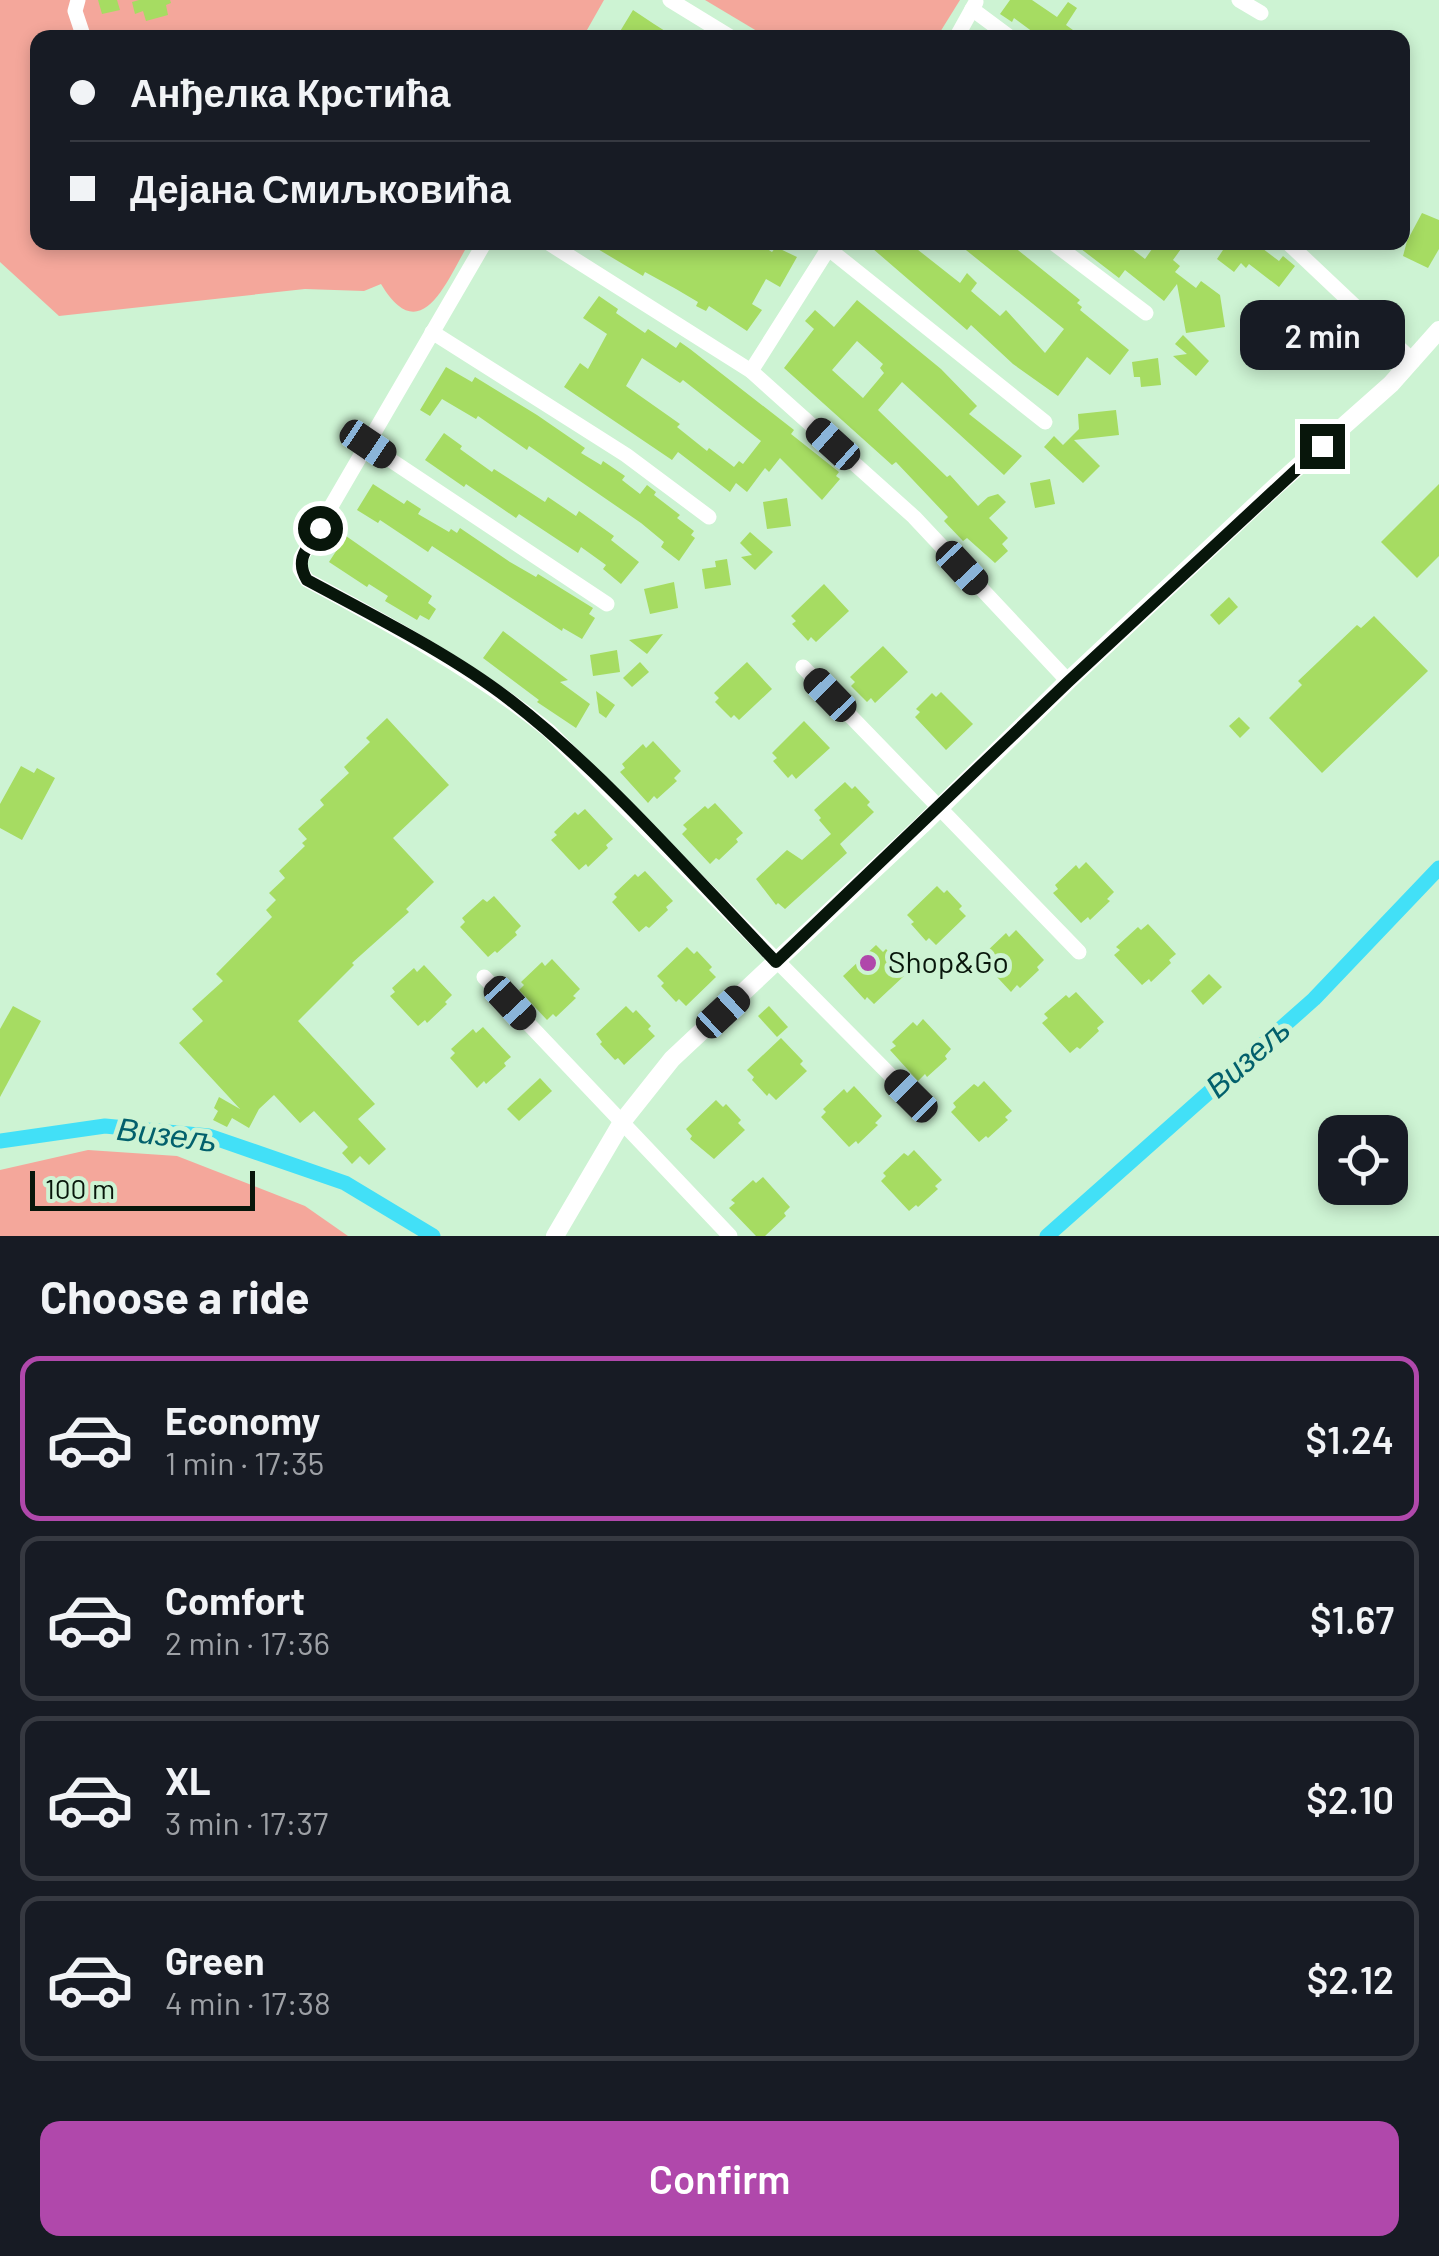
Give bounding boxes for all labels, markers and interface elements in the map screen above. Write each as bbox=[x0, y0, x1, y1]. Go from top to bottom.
text: Анђелка Крстића bbox=[130, 69, 451, 115]
text: Дејана Смиљковића bbox=[130, 165, 511, 211]
callout: 2 min bbox=[1240, 301, 1404, 371]
text: 2 min bbox=[1284, 316, 1361, 354]
car bbox=[801, 413, 865, 475]
car bbox=[335, 415, 401, 473]
route end bbox=[1300, 424, 1345, 469]
route start bbox=[298, 506, 343, 551]
car bbox=[931, 536, 993, 600]
car bbox=[798, 663, 862, 727]
place label: Shop&Go bbox=[888, 943, 1009, 979]
marker: Shop&Go bbox=[857, 952, 879, 974]
car bbox=[479, 971, 541, 1035]
car bbox=[691, 981, 755, 1043]
water label: Визељ bbox=[1197, 1009, 1297, 1104]
car bbox=[879, 1064, 943, 1128]
water label: Визељ bbox=[115, 1108, 219, 1158]
map controls bbox=[1318, 1115, 1408, 1205]
button: locate bbox=[1318, 1115, 1408, 1205]
scale bar bbox=[30, 1166, 255, 1210]
text: 100 m bbox=[45, 1171, 115, 1205]
text: Choose a ride bbox=[40, 1269, 310, 1323]
icon: car bbox=[45, 1394, 135, 1484]
text: Economy bbox=[165, 1397, 320, 1443]
text: $1.24 bbox=[1305, 1416, 1394, 1462]
text: 1 min · 17:35 bbox=[165, 1443, 324, 1481]
icon: car bbox=[45, 1574, 135, 1664]
text: Comfort bbox=[165, 1577, 305, 1623]
text: $1.67 bbox=[1310, 1596, 1394, 1642]
text: 2 min · 17:36 bbox=[165, 1623, 330, 1661]
icon: car bbox=[45, 1754, 135, 1844]
text: XL bbox=[165, 1757, 211, 1803]
text: $2.10 bbox=[1306, 1776, 1394, 1822]
text: 3 min · 17:37 bbox=[165, 1803, 328, 1841]
icon: car bbox=[45, 1934, 135, 2024]
text: Green bbox=[165, 1937, 265, 1983]
text: $2.12 bbox=[1307, 1956, 1394, 2002]
text: 4 min · 17:38 bbox=[165, 1983, 331, 2021]
button: Confirm bbox=[40, 2121, 1399, 2236]

